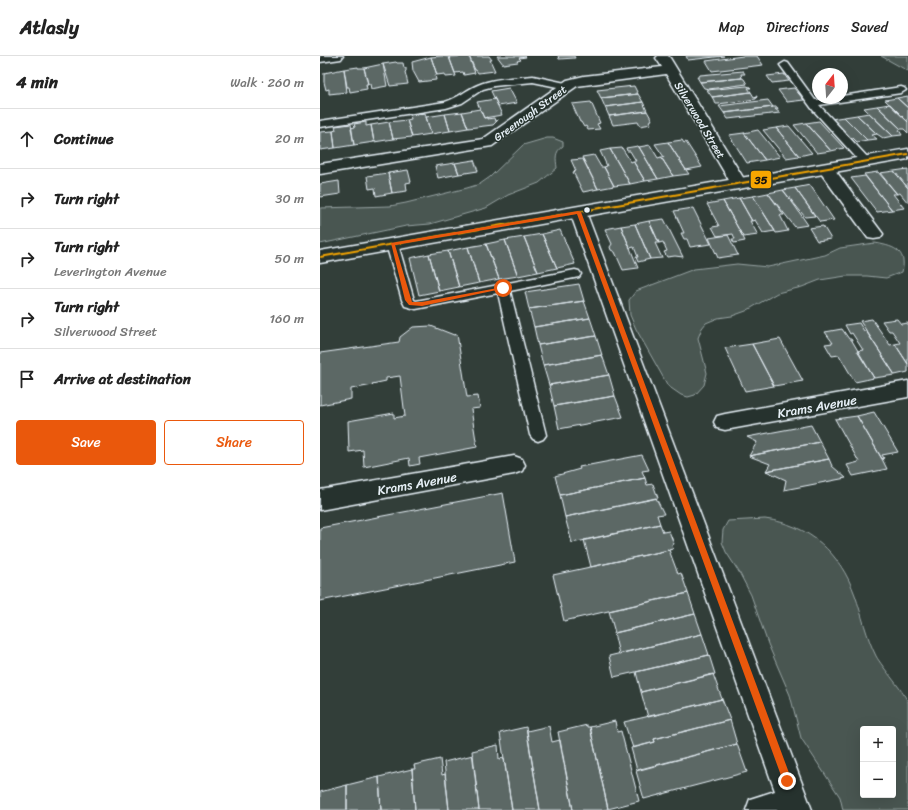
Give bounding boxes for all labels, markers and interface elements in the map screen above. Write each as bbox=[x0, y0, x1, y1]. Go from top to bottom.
text: Atlasly bbox=[20, 11, 79, 44]
text: Map bbox=[718, 15, 744, 40]
text: Directions bbox=[766, 15, 829, 40]
text: Saved bbox=[851, 15, 888, 40]
text: 4 min bbox=[16, 67, 58, 97]
north arrow bbox=[812, 68, 848, 104]
text: Walk · 260 m bbox=[230, 71, 304, 94]
street label: Silverwood Street bbox=[669, 78, 730, 163]
street label: Greenough Street bbox=[490, 80, 571, 147]
text: Continue bbox=[54, 126, 114, 152]
text: 20 m bbox=[275, 127, 304, 150]
icon: ahead bbox=[16, 128, 38, 150]
line badge: 35 bbox=[750, 170, 772, 189]
text: 35 bbox=[754, 171, 768, 190]
text: Turn right bbox=[54, 186, 119, 212]
text: 30 m bbox=[275, 187, 304, 210]
icon: right bbox=[16, 188, 38, 210]
unlabelled marker bbox=[582, 205, 592, 215]
text: Turn right bbox=[54, 234, 119, 260]
text: 50 m bbox=[274, 247, 304, 270]
icon: right bbox=[16, 248, 38, 270]
text: Leverington Avenue bbox=[54, 260, 167, 283]
route start bbox=[494, 279, 512, 297]
text: Turn right bbox=[54, 294, 119, 320]
text: 160 m bbox=[269, 307, 304, 330]
icon: right bbox=[16, 308, 38, 330]
text: Silverwood Street bbox=[54, 320, 157, 343]
text: Arrive at destination bbox=[54, 366, 191, 392]
icon: arrive bbox=[16, 368, 38, 390]
street label: Krams Avenue bbox=[776, 388, 859, 425]
button: Save bbox=[16, 420, 156, 465]
button: Share bbox=[164, 420, 304, 465]
street label: Krams Avenue bbox=[376, 465, 459, 502]
map controls bbox=[860, 726, 896, 798]
button: + bbox=[860, 726, 896, 762]
button: − bbox=[860, 762, 896, 798]
route end bbox=[778, 772, 796, 790]

